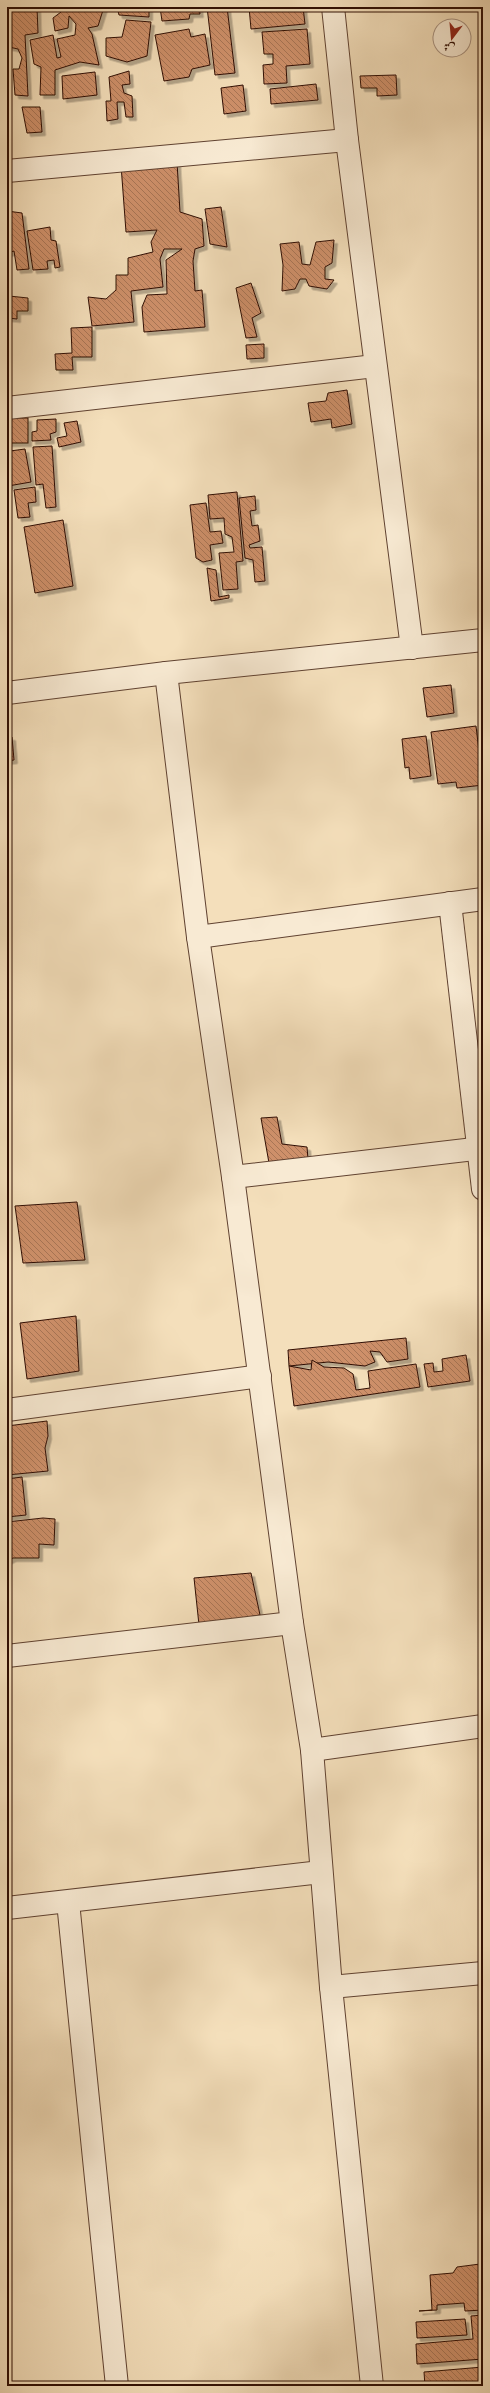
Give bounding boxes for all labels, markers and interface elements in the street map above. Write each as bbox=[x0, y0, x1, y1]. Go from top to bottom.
north arrow bbox=[432, 18, 472, 58]
text: ش bbox=[442, 38, 457, 56]

